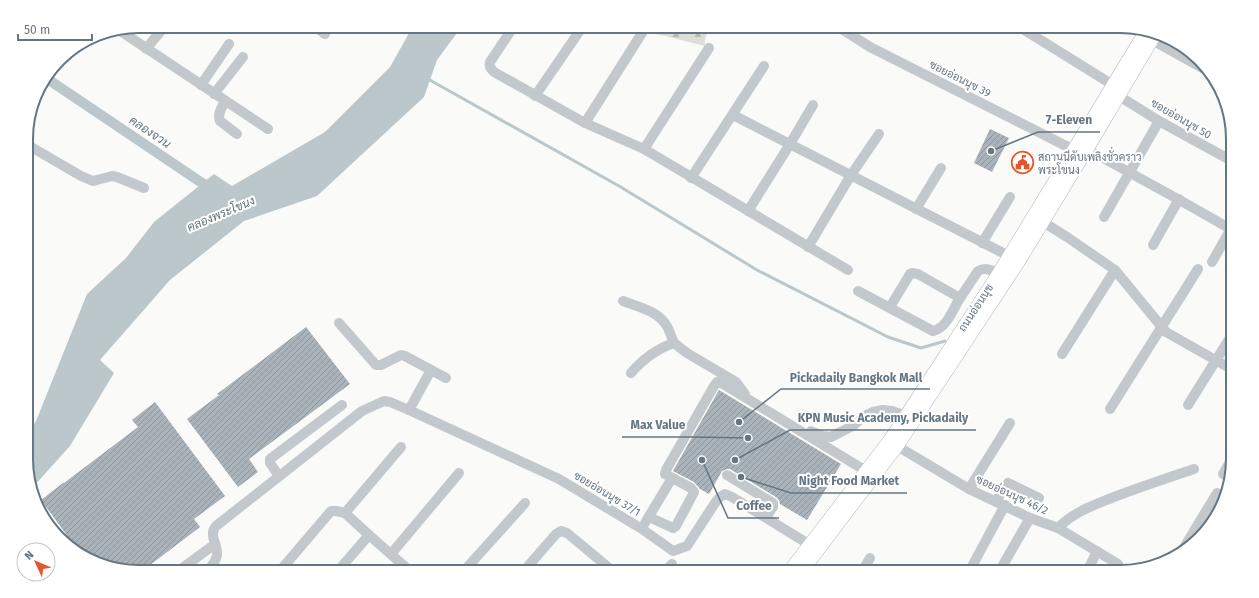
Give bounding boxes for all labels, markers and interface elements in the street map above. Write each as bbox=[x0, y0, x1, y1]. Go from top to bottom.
scale bar bbox=[18, 16, 92, 42]
text: 50 m bbox=[24, 23, 50, 37]
street label: ซอยอ่อนนุช 39 bbox=[926, 57, 994, 102]
street label: ซอยอ่อนนุช 50 bbox=[1147, 96, 1214, 143]
callout: 7-Eleven bbox=[1038, 108, 1100, 132]
water label: คลองจวน bbox=[127, 113, 174, 151]
text: 7-Eleven bbox=[1046, 113, 1092, 127]
place label: สถานนีดับเพลิงชั่วคราว พระโขนง bbox=[1038, 146, 1142, 177]
public building icon: สถานนีดับเพลิงชั่วคราว พระโขนง bbox=[1009, 150, 1035, 176]
water label: คลองพระโขนง bbox=[185, 192, 258, 235]
street label: ถนนอ่อนนุช bbox=[955, 281, 998, 335]
callout: Pickadaily Bangkok Mall bbox=[781, 365, 930, 389]
text: Pickadaily Bangkok Mall bbox=[790, 371, 923, 385]
callout: KPN Music Academy, Pickadaily bbox=[790, 406, 976, 430]
text: KPN Music Academy, Pickadaily bbox=[798, 411, 969, 425]
callout: Max Value bbox=[622, 413, 693, 437]
text: Max Value bbox=[631, 418, 686, 432]
street label: ซอยอ่อนนุช 37/1 bbox=[570, 468, 643, 521]
callout: Night Food Market bbox=[791, 469, 907, 493]
street label: ซอยอ่อนนุช 46/2 bbox=[973, 472, 1051, 519]
text: Night Food Market bbox=[799, 474, 900, 488]
callout: Coffee bbox=[728, 494, 779, 518]
text: Coffee bbox=[736, 499, 772, 513]
north arrow bbox=[16, 542, 56, 582]
text: N bbox=[22, 548, 36, 563]

